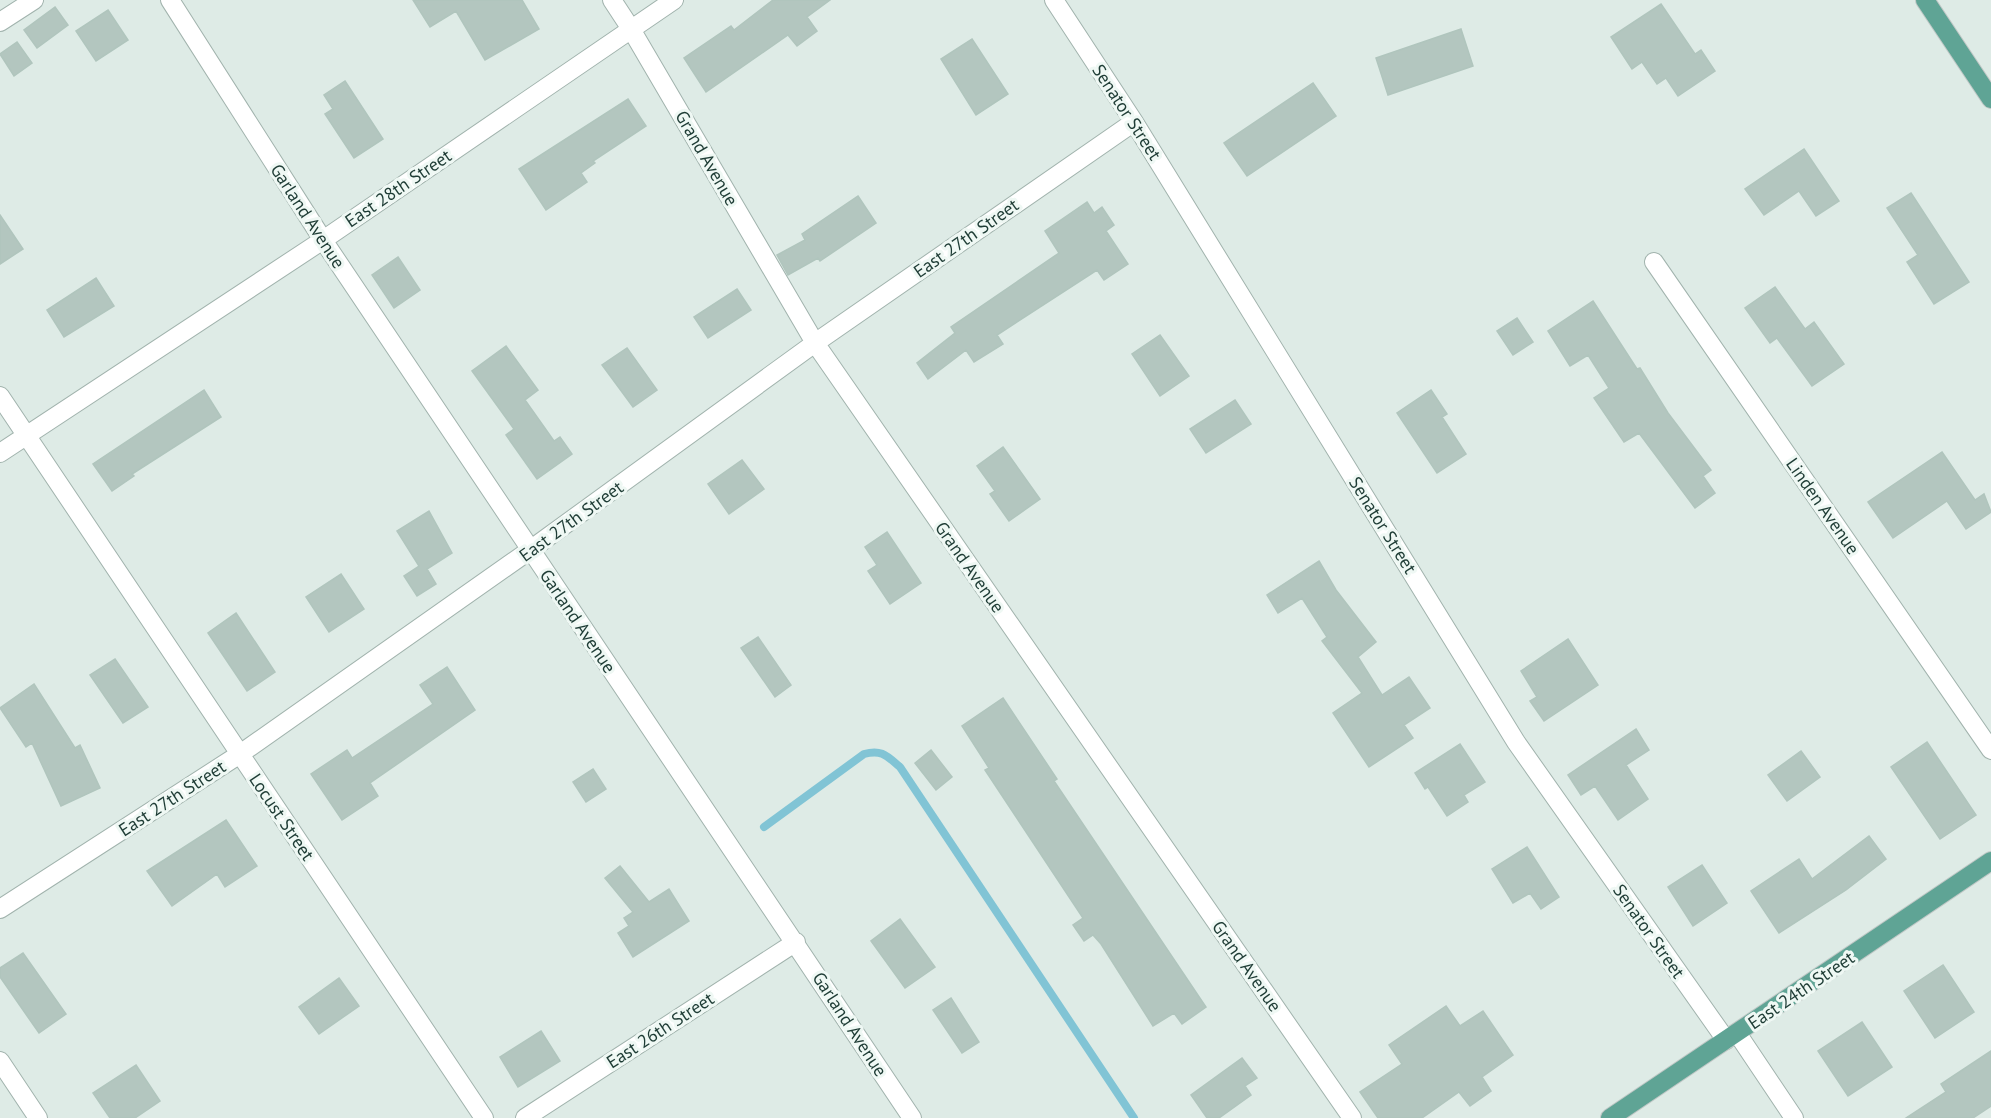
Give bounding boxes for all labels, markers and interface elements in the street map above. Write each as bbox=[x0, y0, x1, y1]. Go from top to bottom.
street label: Senator Street bbox=[1087, 60, 1167, 164]
street label: Grand Avenue bbox=[671, 106, 743, 210]
street label: East 28th Street bbox=[340, 144, 456, 232]
street label: Garland Avenue bbox=[266, 159, 350, 273]
street label: East 27th Street bbox=[909, 193, 1023, 283]
street label: Linden Avenue bbox=[1781, 453, 1865, 559]
street label: Senator Street bbox=[1344, 472, 1422, 578]
street label: East 27th Street bbox=[514, 476, 628, 566]
street label: Grand Avenue bbox=[930, 517, 1010, 617]
street label: Garland Avenue bbox=[535, 565, 621, 677]
street label: East 27th Street bbox=[114, 755, 230, 841]
street label: Locust Street bbox=[244, 769, 320, 865]
street label: Senator Street bbox=[1608, 879, 1690, 983]
street label: Grand Avenue bbox=[1207, 916, 1287, 1016]
street label: East 24th Street bbox=[1743, 946, 1859, 1034]
street label: Garland Avenue bbox=[808, 967, 892, 1081]
street label: East 26th Street bbox=[602, 987, 718, 1073]

